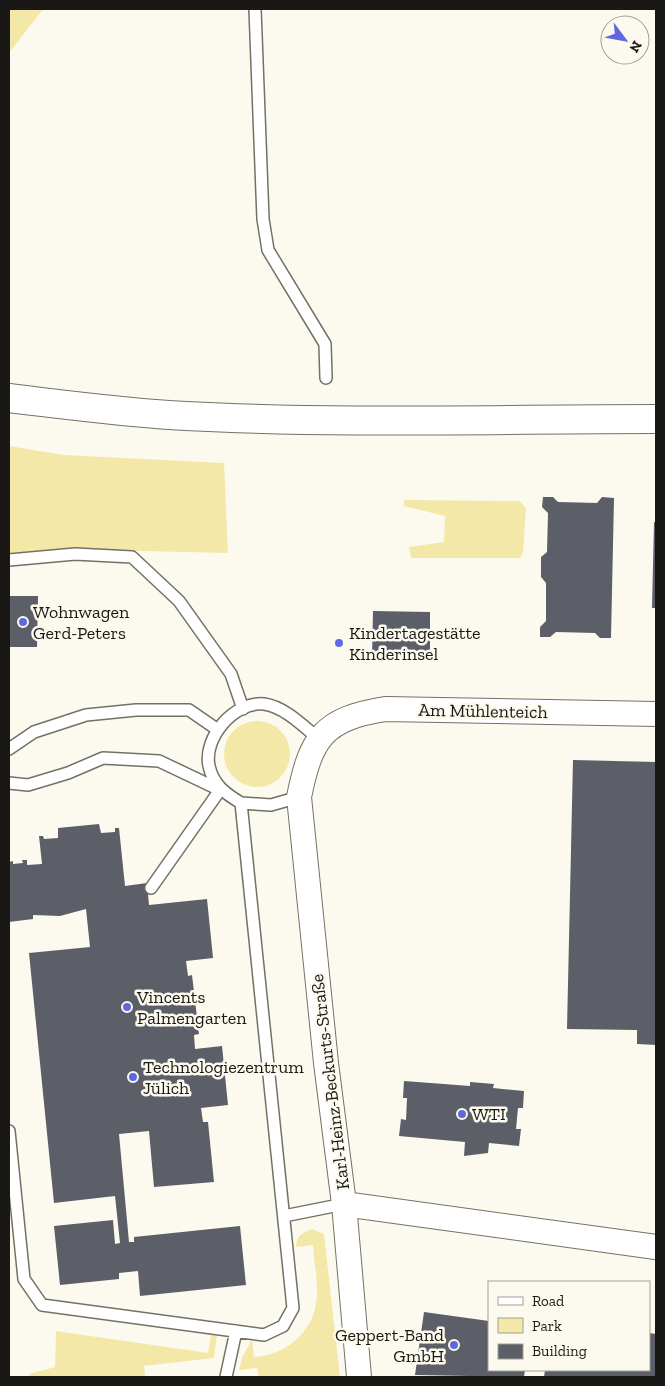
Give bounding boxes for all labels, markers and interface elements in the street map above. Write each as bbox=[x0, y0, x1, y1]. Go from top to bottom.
north arrow bbox=[600, 15, 650, 65]
text: N bbox=[625, 38, 646, 56]
place label: Wohnwagen Gerd-Peters bbox=[33, 601, 130, 644]
marker: Wohnwagen Gerd-Peters bbox=[17, 616, 29, 628]
place label: Kindertagestätte Kinderinsel bbox=[349, 622, 481, 665]
marker: Kindertagestätte Kinderinsel bbox=[333, 637, 345, 649]
street label: Am Mühlenteich bbox=[418, 699, 548, 723]
street label: Karl-Heinz-Beckurts-Straße bbox=[306, 973, 354, 1191]
place label: Vincents Palmengarten bbox=[136, 986, 247, 1029]
marker: Vincents Palmengarten bbox=[121, 1001, 133, 1013]
place label: Technologiezentrum Jülich bbox=[143, 1056, 304, 1099]
marker: Technologiezentrum Jülich bbox=[127, 1071, 139, 1083]
place label: WTI bbox=[472, 1103, 506, 1125]
marker: WTI bbox=[456, 1108, 468, 1120]
legend bbox=[488, 1281, 650, 1371]
text: Road bbox=[532, 1292, 565, 1310]
text: Park bbox=[532, 1317, 562, 1335]
place label: Geppert-Band GmbH bbox=[335, 1324, 444, 1367]
marker: Geppert-Band GmbH bbox=[448, 1339, 460, 1351]
text: Building bbox=[532, 1342, 587, 1360]

